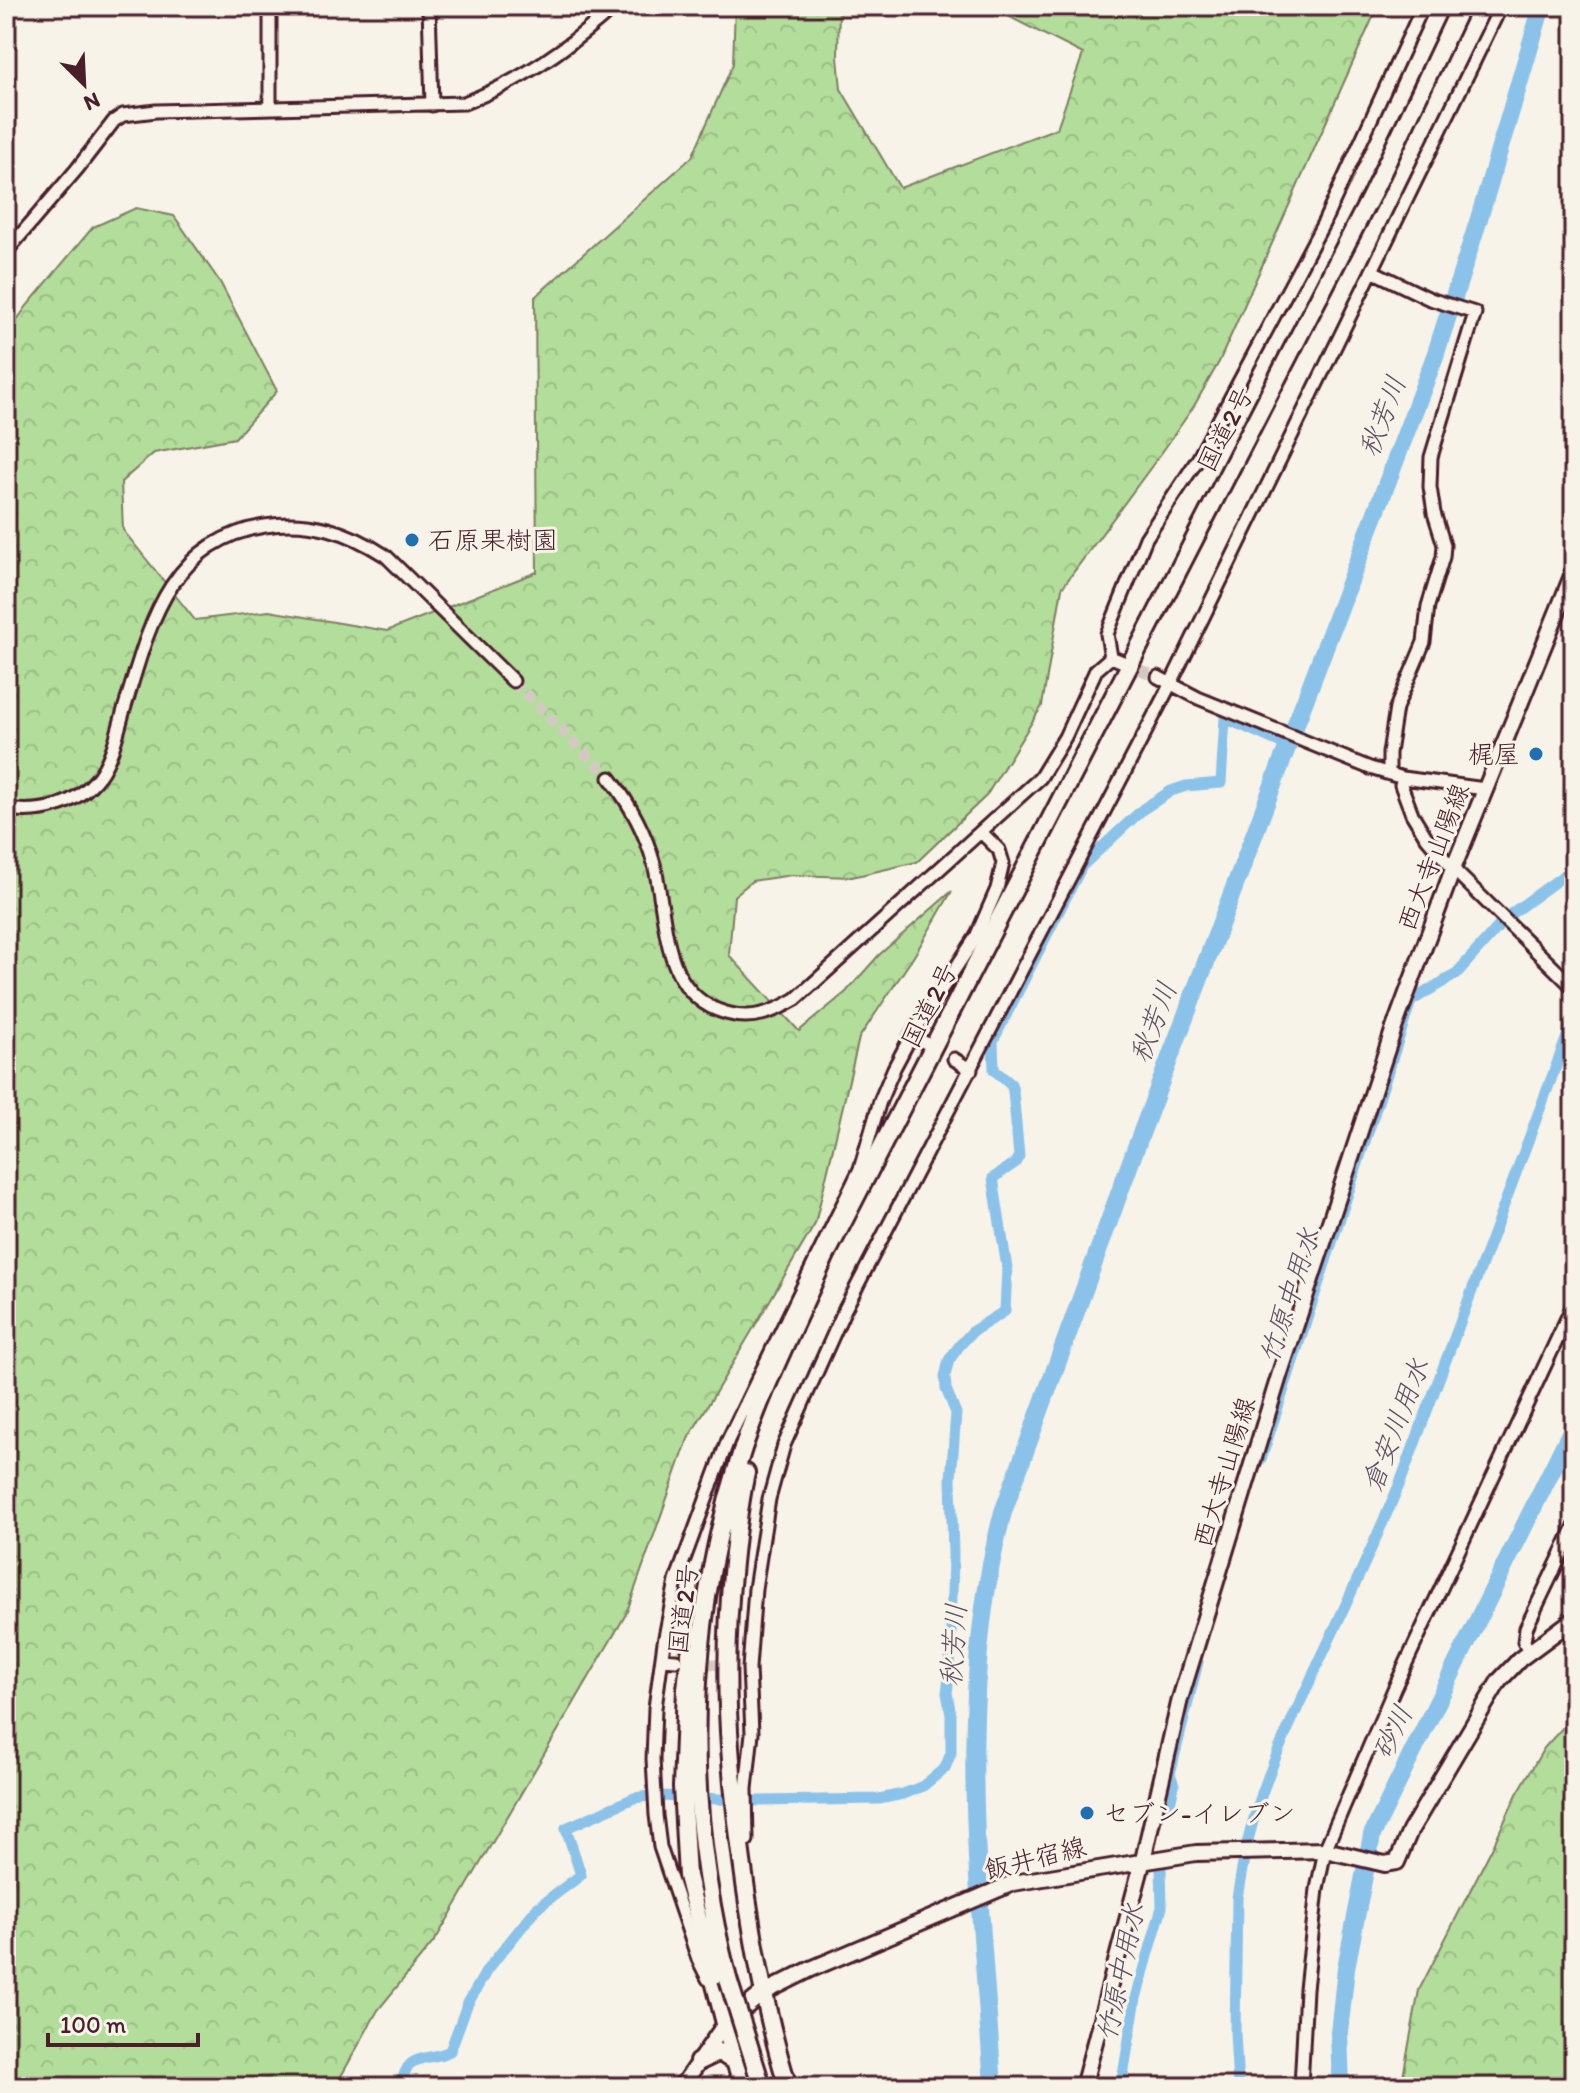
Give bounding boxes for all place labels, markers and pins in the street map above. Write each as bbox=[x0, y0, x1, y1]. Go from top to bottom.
place label: 石原果樹園 bbox=[428, 524, 558, 556]
marker: 石原果樹園 bbox=[403, 531, 421, 549]
place label: 梶屋 bbox=[1468, 738, 1520, 770]
marker: 梶屋 bbox=[1527, 745, 1545, 763]
place label: セブン-イレブン bbox=[1103, 1797, 1295, 1829]
marker: セブン-イレブン bbox=[1078, 1804, 1096, 1822]

